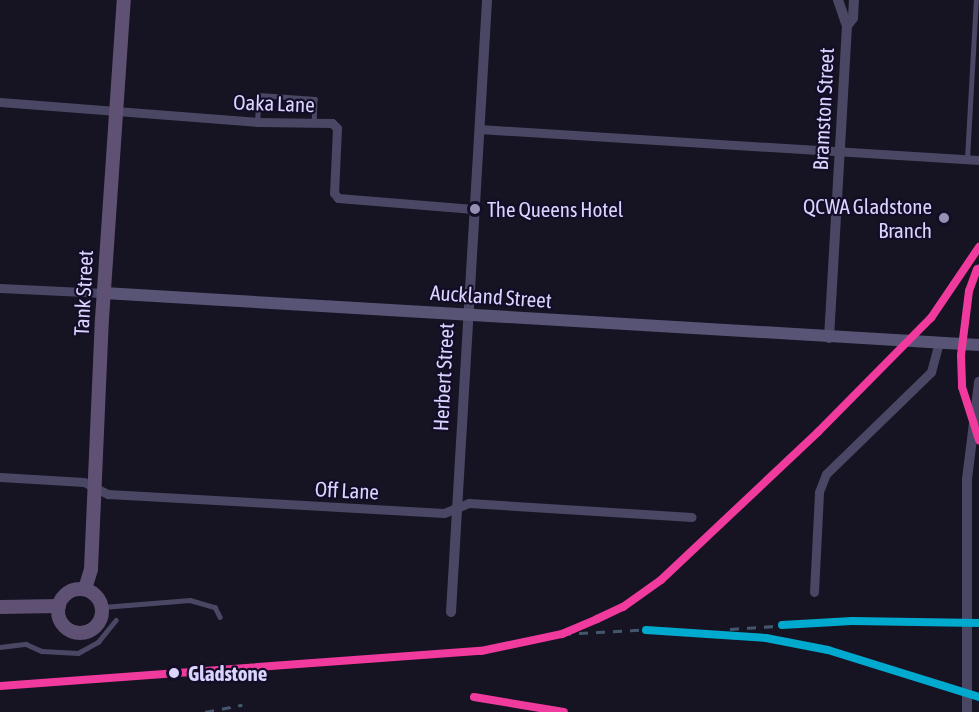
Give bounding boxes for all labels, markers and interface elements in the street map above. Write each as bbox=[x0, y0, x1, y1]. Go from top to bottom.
street label: Bramston Street bbox=[807, 47, 839, 171]
street label: Oaka Lane bbox=[233, 89, 315, 117]
place label: QCWA Gladstone Branch bbox=[803, 193, 932, 243]
place label: The Queens Hotel bbox=[487, 196, 623, 222]
marker: The Queens Hotel bbox=[468, 202, 482, 216]
marker: QCWA Gladstone Branch bbox=[937, 211, 951, 225]
street label: Tank Street bbox=[68, 249, 98, 337]
street label: Auckland Street bbox=[429, 279, 553, 313]
street label: Herbert Street bbox=[428, 322, 458, 432]
street label: Off Lane bbox=[314, 476, 380, 504]
place label: Gladstone bbox=[188, 660, 267, 686]
marker: Gladstone bbox=[165, 664, 183, 682]

